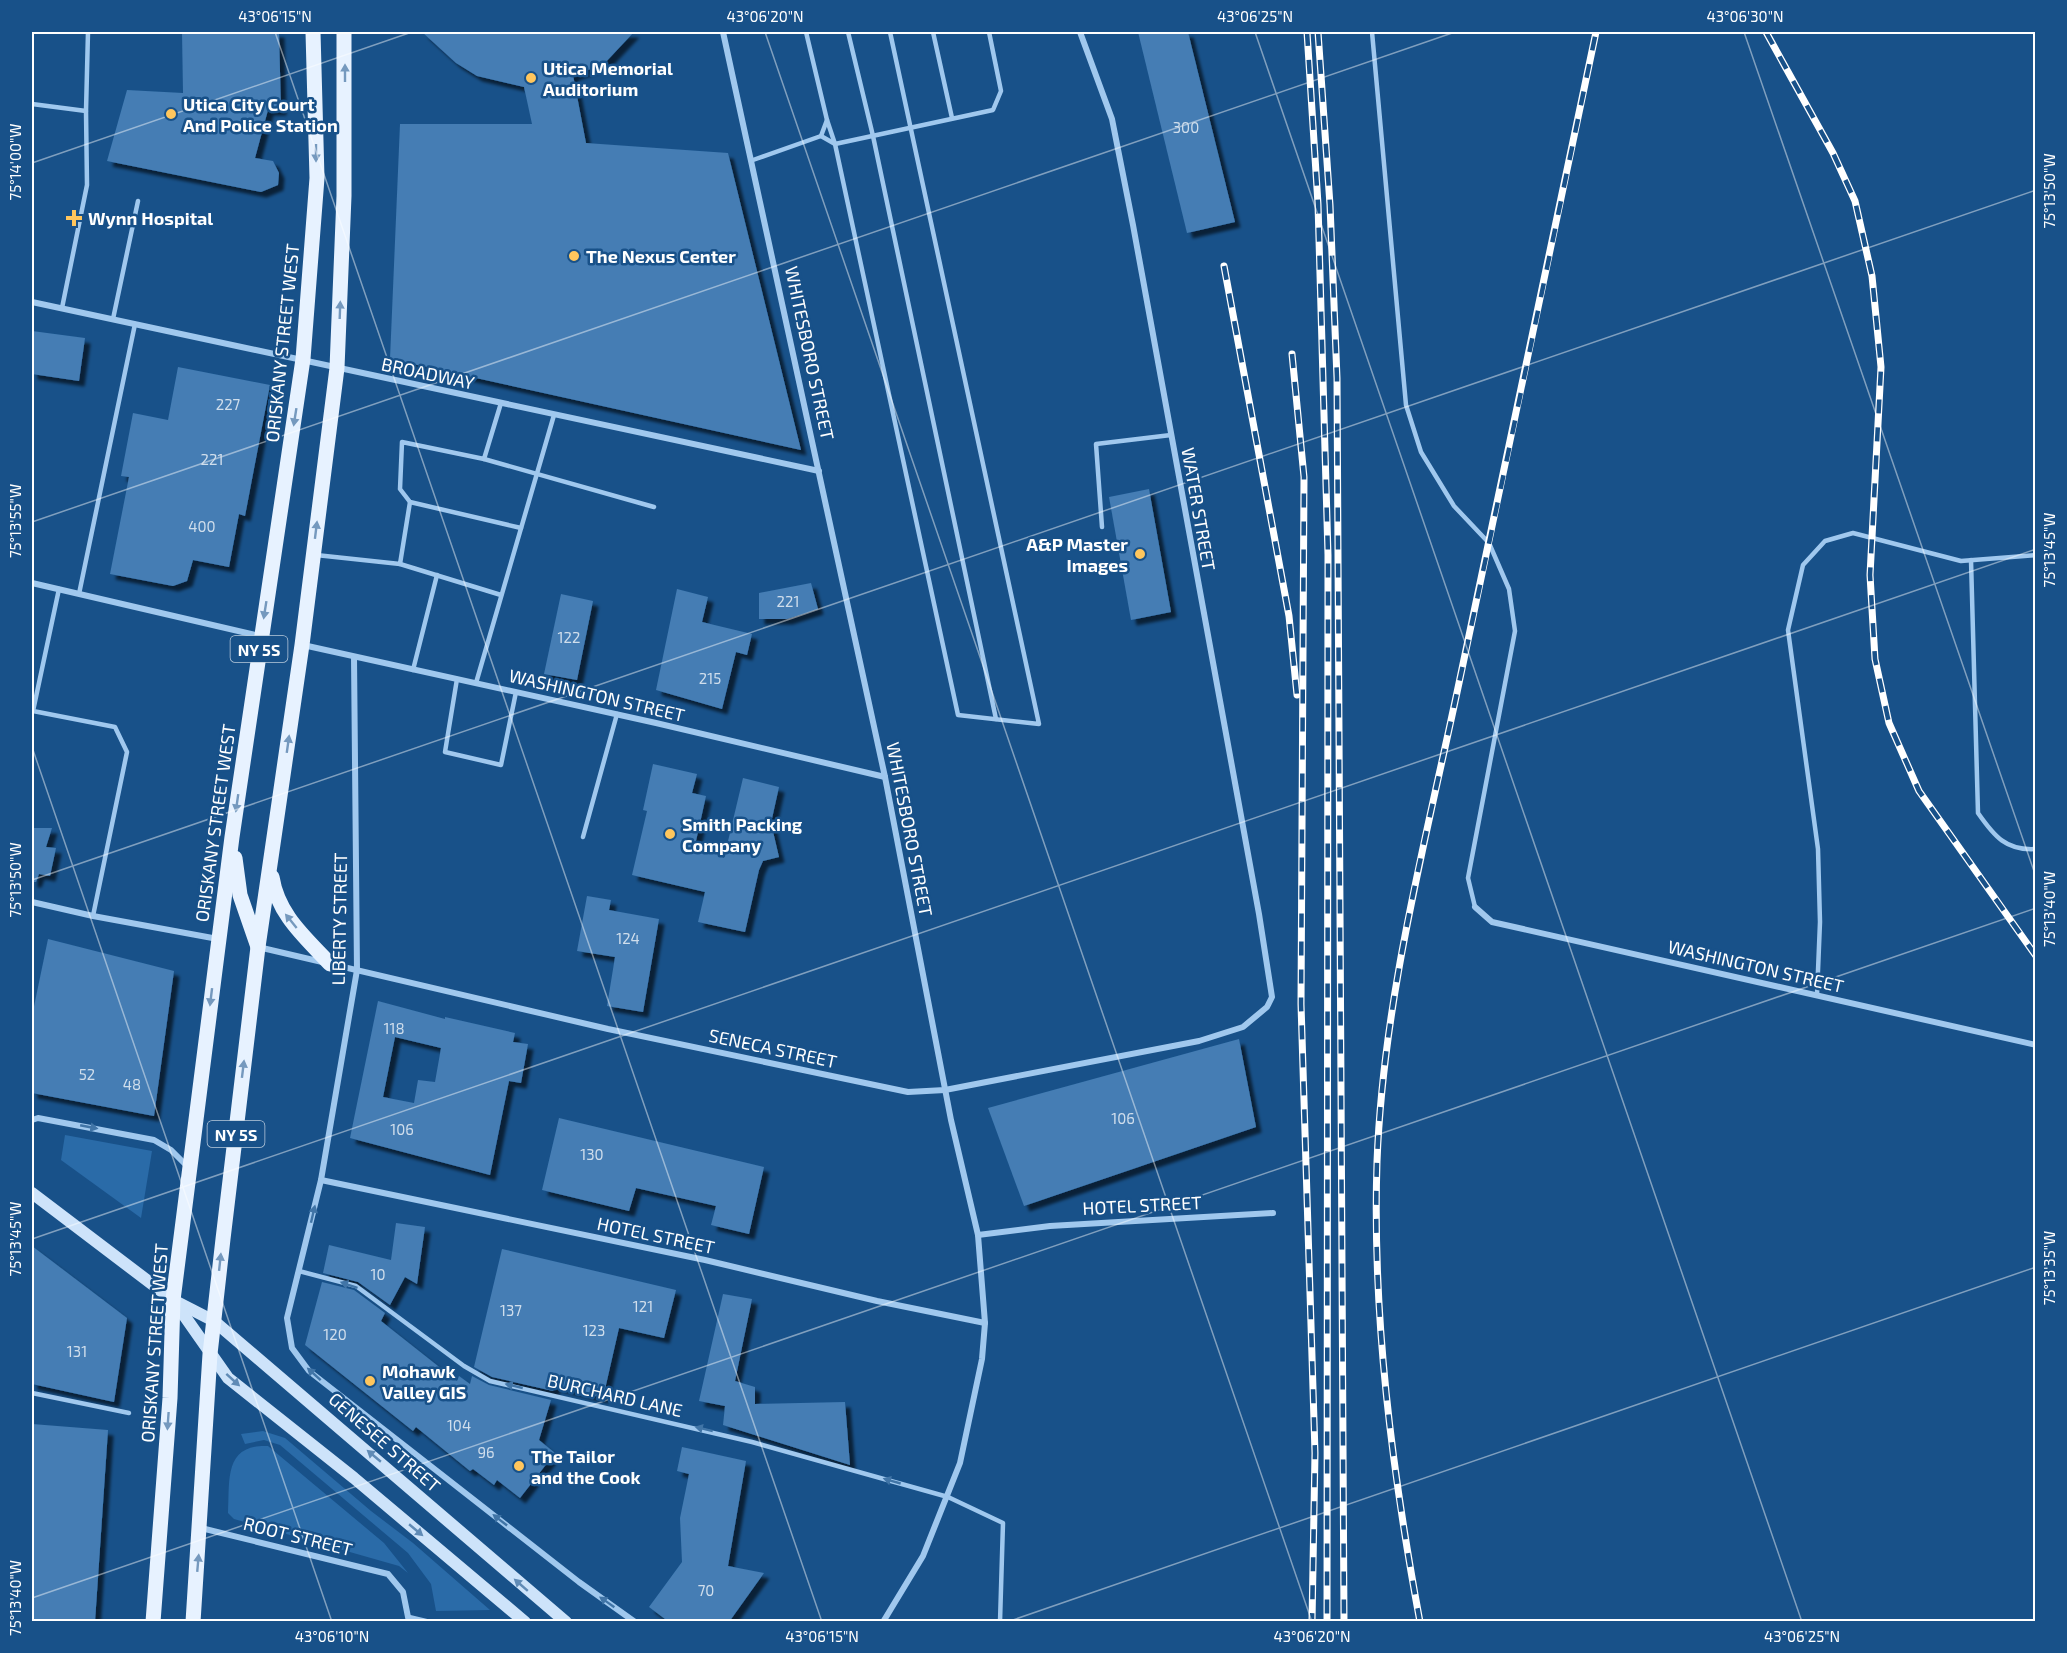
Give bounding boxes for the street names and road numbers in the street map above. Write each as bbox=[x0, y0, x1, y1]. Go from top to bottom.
street label: ORISKANY STREET WEST bbox=[261, 242, 303, 443]
street label: WHITESBORO STREET bbox=[781, 264, 839, 442]
street label: BROADWAY bbox=[379, 352, 477, 394]
street label: WATER STREET bbox=[1177, 446, 1221, 573]
road number: NY 5S bbox=[230, 636, 288, 662]
street label: WASHINGTON STREET bbox=[507, 664, 688, 726]
street label: ORISKANY STREET WEST bbox=[190, 722, 240, 923]
street label: WHITESBORO STREET bbox=[882, 740, 938, 919]
street label: LIBERTY STREET bbox=[327, 852, 351, 986]
street label: WASHINGTON STREET bbox=[1666, 935, 1847, 997]
street label: SENECA STREET bbox=[707, 1024, 839, 1072]
road number: NY 5S bbox=[208, 1121, 264, 1147]
street label: HOTEL STREET bbox=[1082, 1191, 1203, 1219]
street label: HOTEL STREET bbox=[595, 1212, 717, 1258]
street label: ORISKANY STREET WEST bbox=[136, 1242, 172, 1443]
street label: BURCHARD LANE bbox=[545, 1369, 685, 1421]
street label: GENESEE STREET bbox=[325, 1388, 446, 1497]
street label: ROOT STREET bbox=[241, 1512, 355, 1560]

